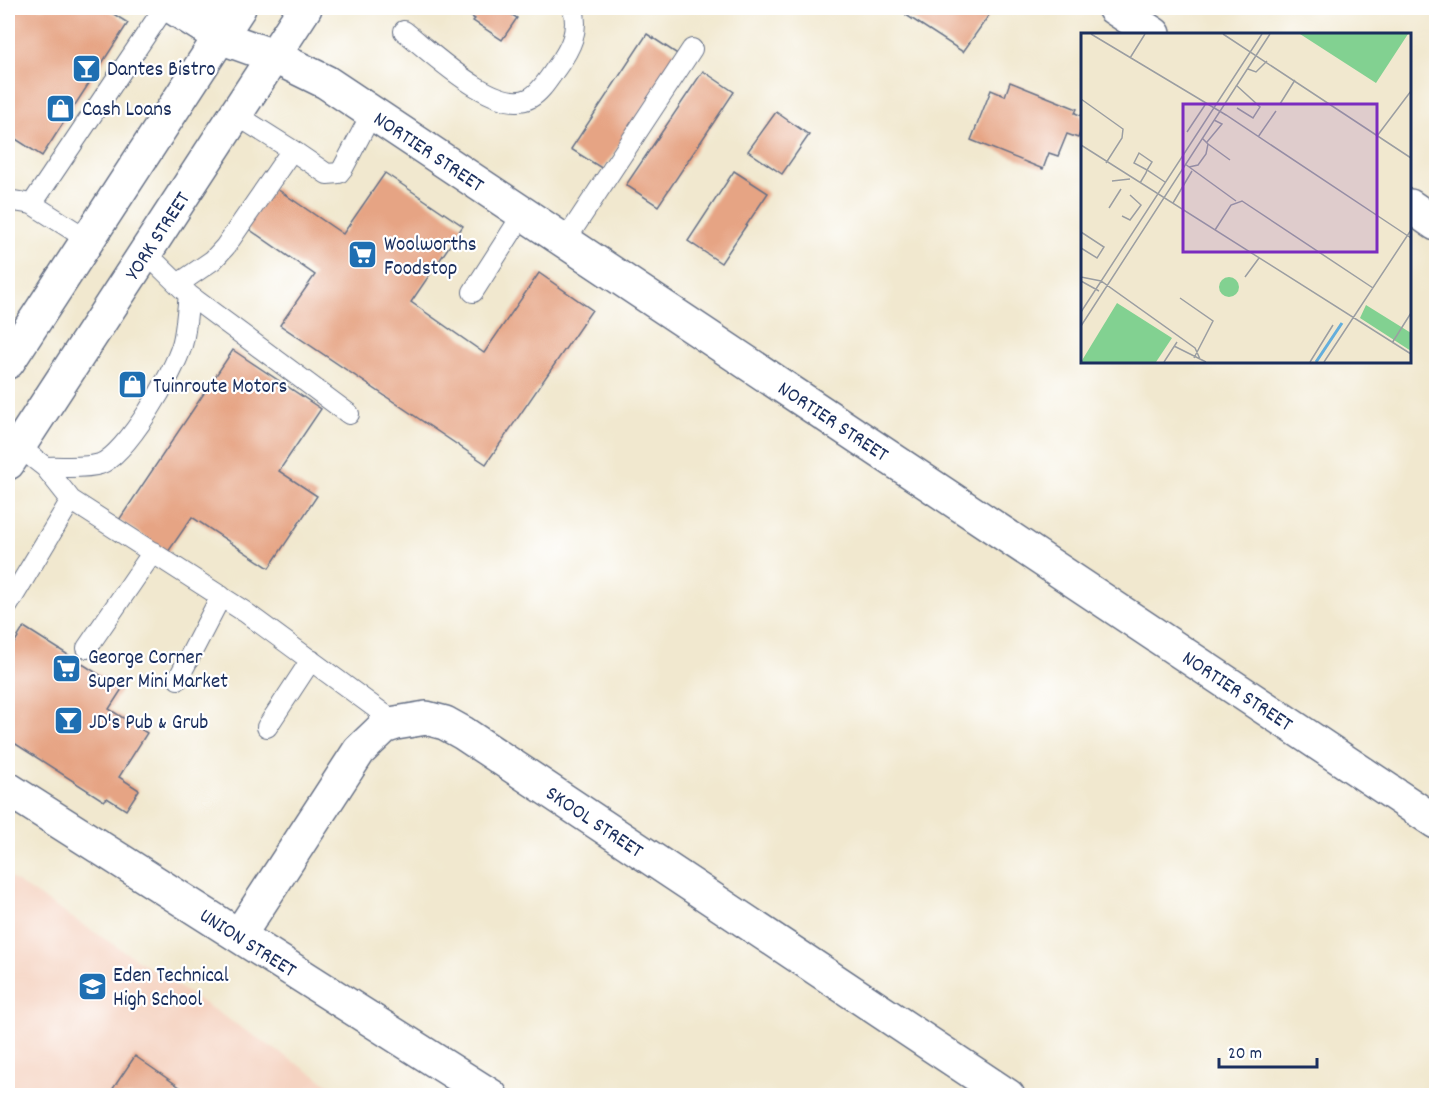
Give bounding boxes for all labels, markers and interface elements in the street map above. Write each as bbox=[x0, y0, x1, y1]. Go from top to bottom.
inset map bbox=[1081, 33, 1411, 363]
bar icon: Dantes Bistro bbox=[70, 52, 102, 84]
place label: Dantes Bistro bbox=[107, 56, 216, 86]
shop icon: Cash Loans bbox=[45, 92, 77, 124]
place label: Cash Loans bbox=[82, 96, 172, 126]
street label: NORTIER STREET bbox=[366, 106, 490, 202]
street label: YORK STREET bbox=[119, 186, 199, 287]
place label: Woolworths Foodstop bbox=[384, 231, 477, 285]
supermarket icon: Woolworths Foodstop bbox=[347, 239, 379, 271]
shop icon: Tuinroute Motors bbox=[116, 369, 148, 401]
place label: Tuinroute Motors bbox=[153, 373, 287, 403]
street label: NORTIER STREET bbox=[771, 375, 894, 471]
place label: George Corner Super Mini Market bbox=[88, 644, 228, 698]
street label: NORTIER STREET bbox=[1175, 645, 1298, 741]
supermarket icon: George Corner Super Mini Market bbox=[51, 652, 83, 684]
bar icon: JD's Pub & Grub bbox=[52, 705, 84, 737]
place label: JD's Pub & Grub bbox=[89, 709, 208, 739]
street label: SKOOL STREET bbox=[539, 780, 649, 867]
street label: UNION STREET bbox=[193, 902, 302, 987]
place label: Eden Technical High School bbox=[113, 962, 229, 1016]
school or university icon: Eden Technical High School bbox=[76, 970, 108, 1002]
scale bar bbox=[1219, 1031, 1316, 1069]
text: 20 m bbox=[1228, 1042, 1262, 1067]

